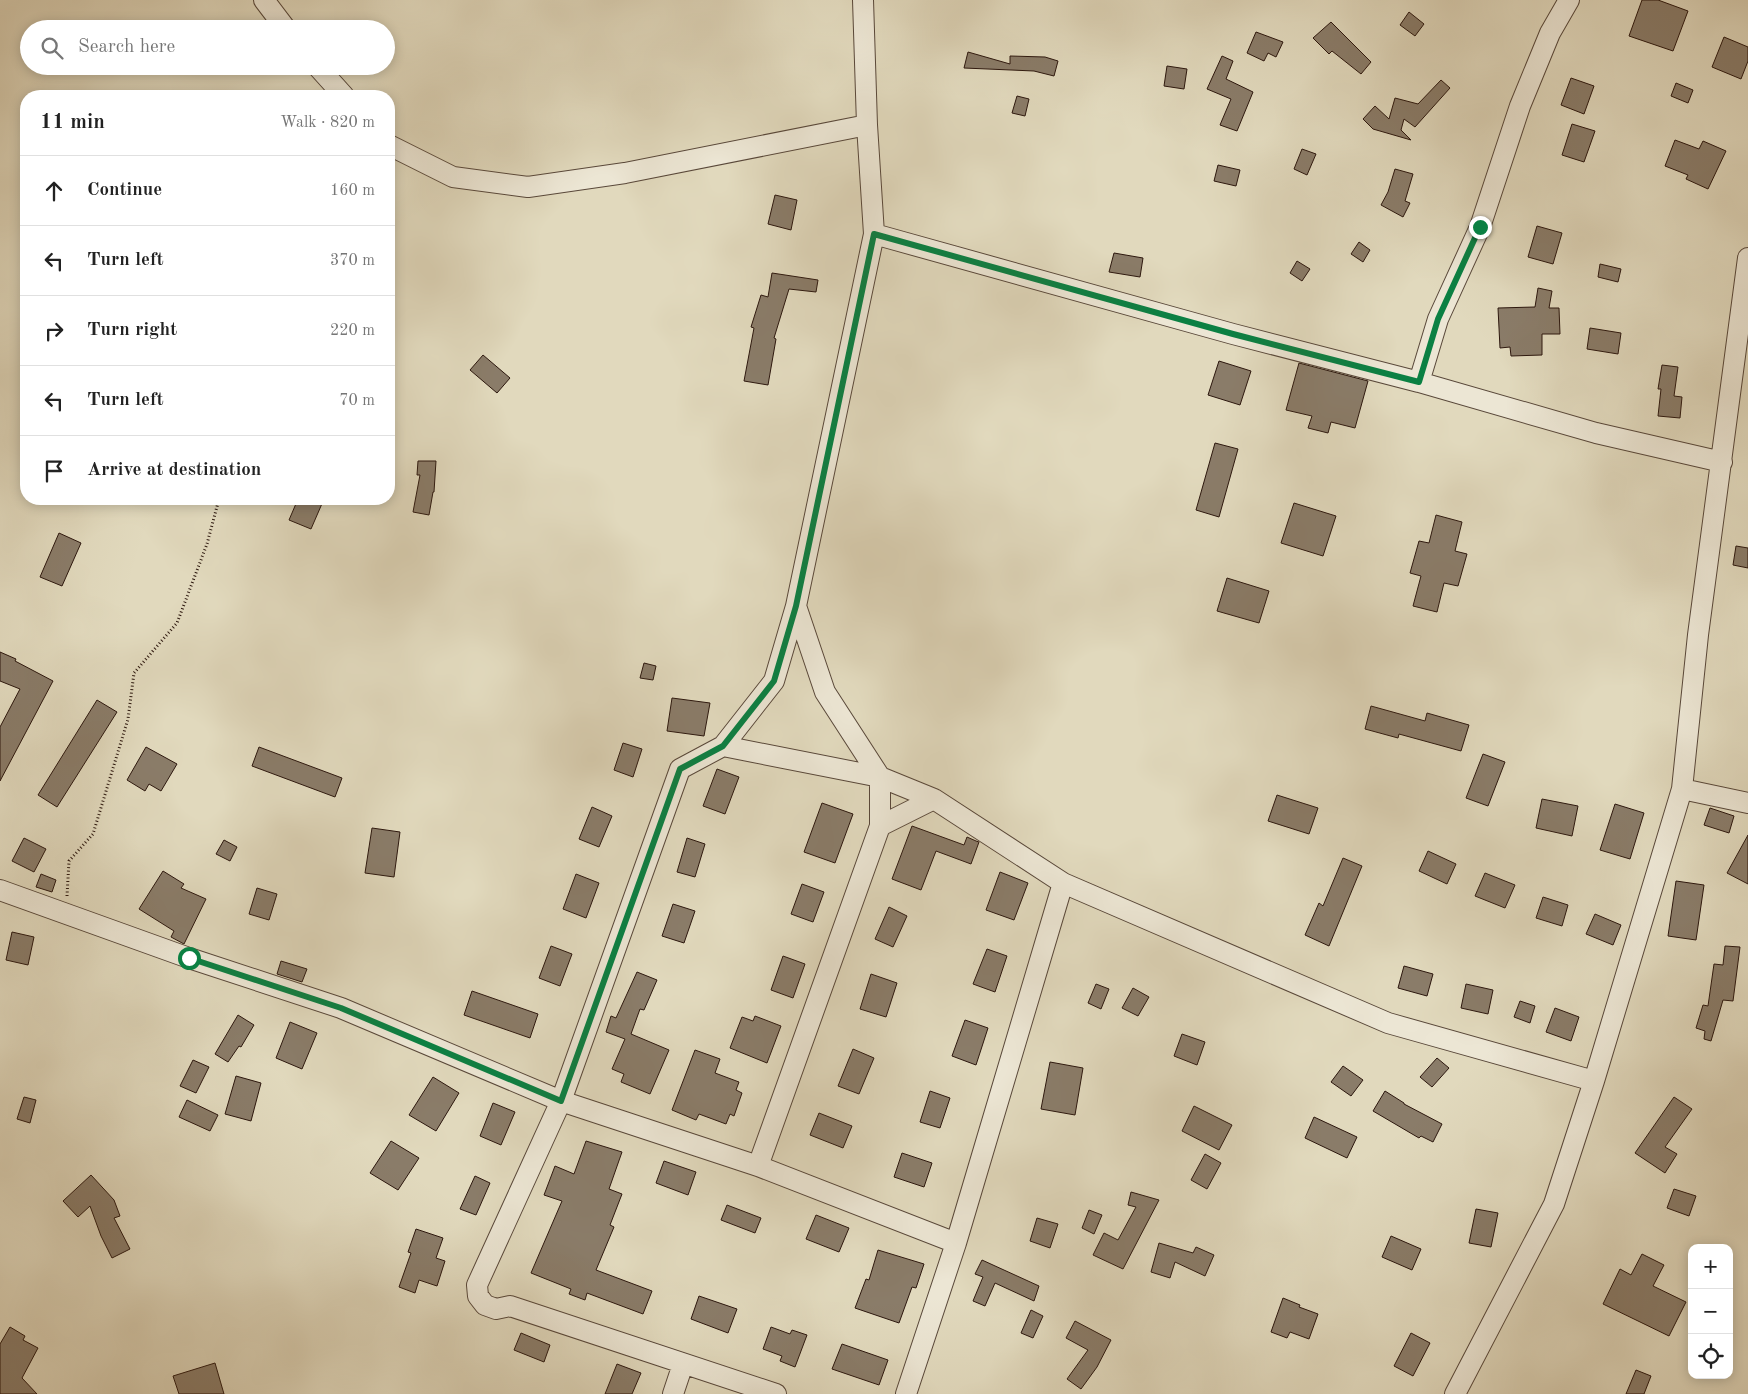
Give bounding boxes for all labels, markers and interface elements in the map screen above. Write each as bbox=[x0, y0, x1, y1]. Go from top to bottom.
search box bbox=[20, 20, 395, 75]
icon: search bbox=[38, 34, 66, 62]
text: Search here bbox=[78, 38, 175, 57]
text: 11 min bbox=[40, 112, 105, 133]
text: Walk · 820 m bbox=[280, 115, 375, 131]
icon: ahead bbox=[40, 177, 68, 205]
text: Continue bbox=[87, 181, 162, 200]
text: 160 m bbox=[330, 183, 375, 199]
route end bbox=[1469, 216, 1492, 239]
icon: left bbox=[40, 247, 68, 275]
text: Turn left bbox=[87, 251, 164, 270]
text: 370 m bbox=[330, 253, 375, 269]
icon: right bbox=[40, 317, 68, 345]
text: Turn right bbox=[87, 321, 177, 340]
text: 220 m bbox=[330, 323, 375, 339]
icon: left bbox=[40, 387, 68, 415]
text: Turn left bbox=[87, 391, 164, 410]
text: 70 m bbox=[339, 393, 375, 409]
icon: arrive bbox=[40, 457, 68, 485]
text: Arrive at destination bbox=[87, 461, 261, 480]
route start bbox=[178, 947, 201, 970]
map controls bbox=[1688, 1244, 1733, 1379]
button: + bbox=[1688, 1244, 1733, 1289]
button: − bbox=[1688, 1289, 1733, 1334]
button: locate bbox=[1688, 1334, 1733, 1379]

